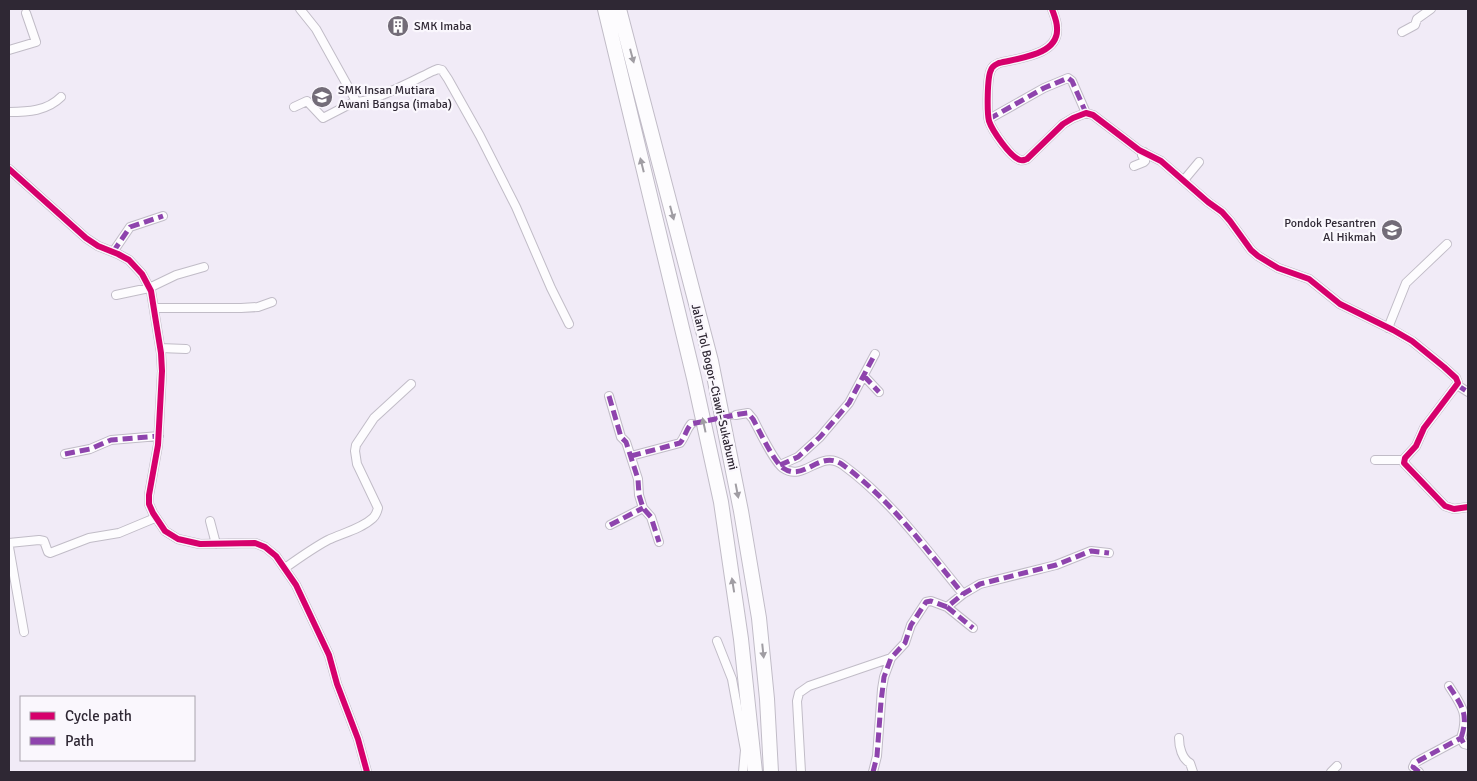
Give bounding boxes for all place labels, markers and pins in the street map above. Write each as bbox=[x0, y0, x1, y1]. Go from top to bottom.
building icon: SMK Imaba bbox=[386, 14, 410, 38]
place label: SMK Imaba bbox=[414, 19, 472, 34]
place label: SMK Insan Mutiara Awani Bangsa (imaba) bbox=[338, 83, 452, 112]
school or university icon: SMK Insan Mutiara Awani Bangsa (imaba) bbox=[310, 85, 334, 109]
place label: Pondok Pesantren Al Hikmah bbox=[1284, 216, 1376, 245]
school or university icon: Pondok Pesantren Al Hikmah bbox=[1380, 218, 1404, 242]

